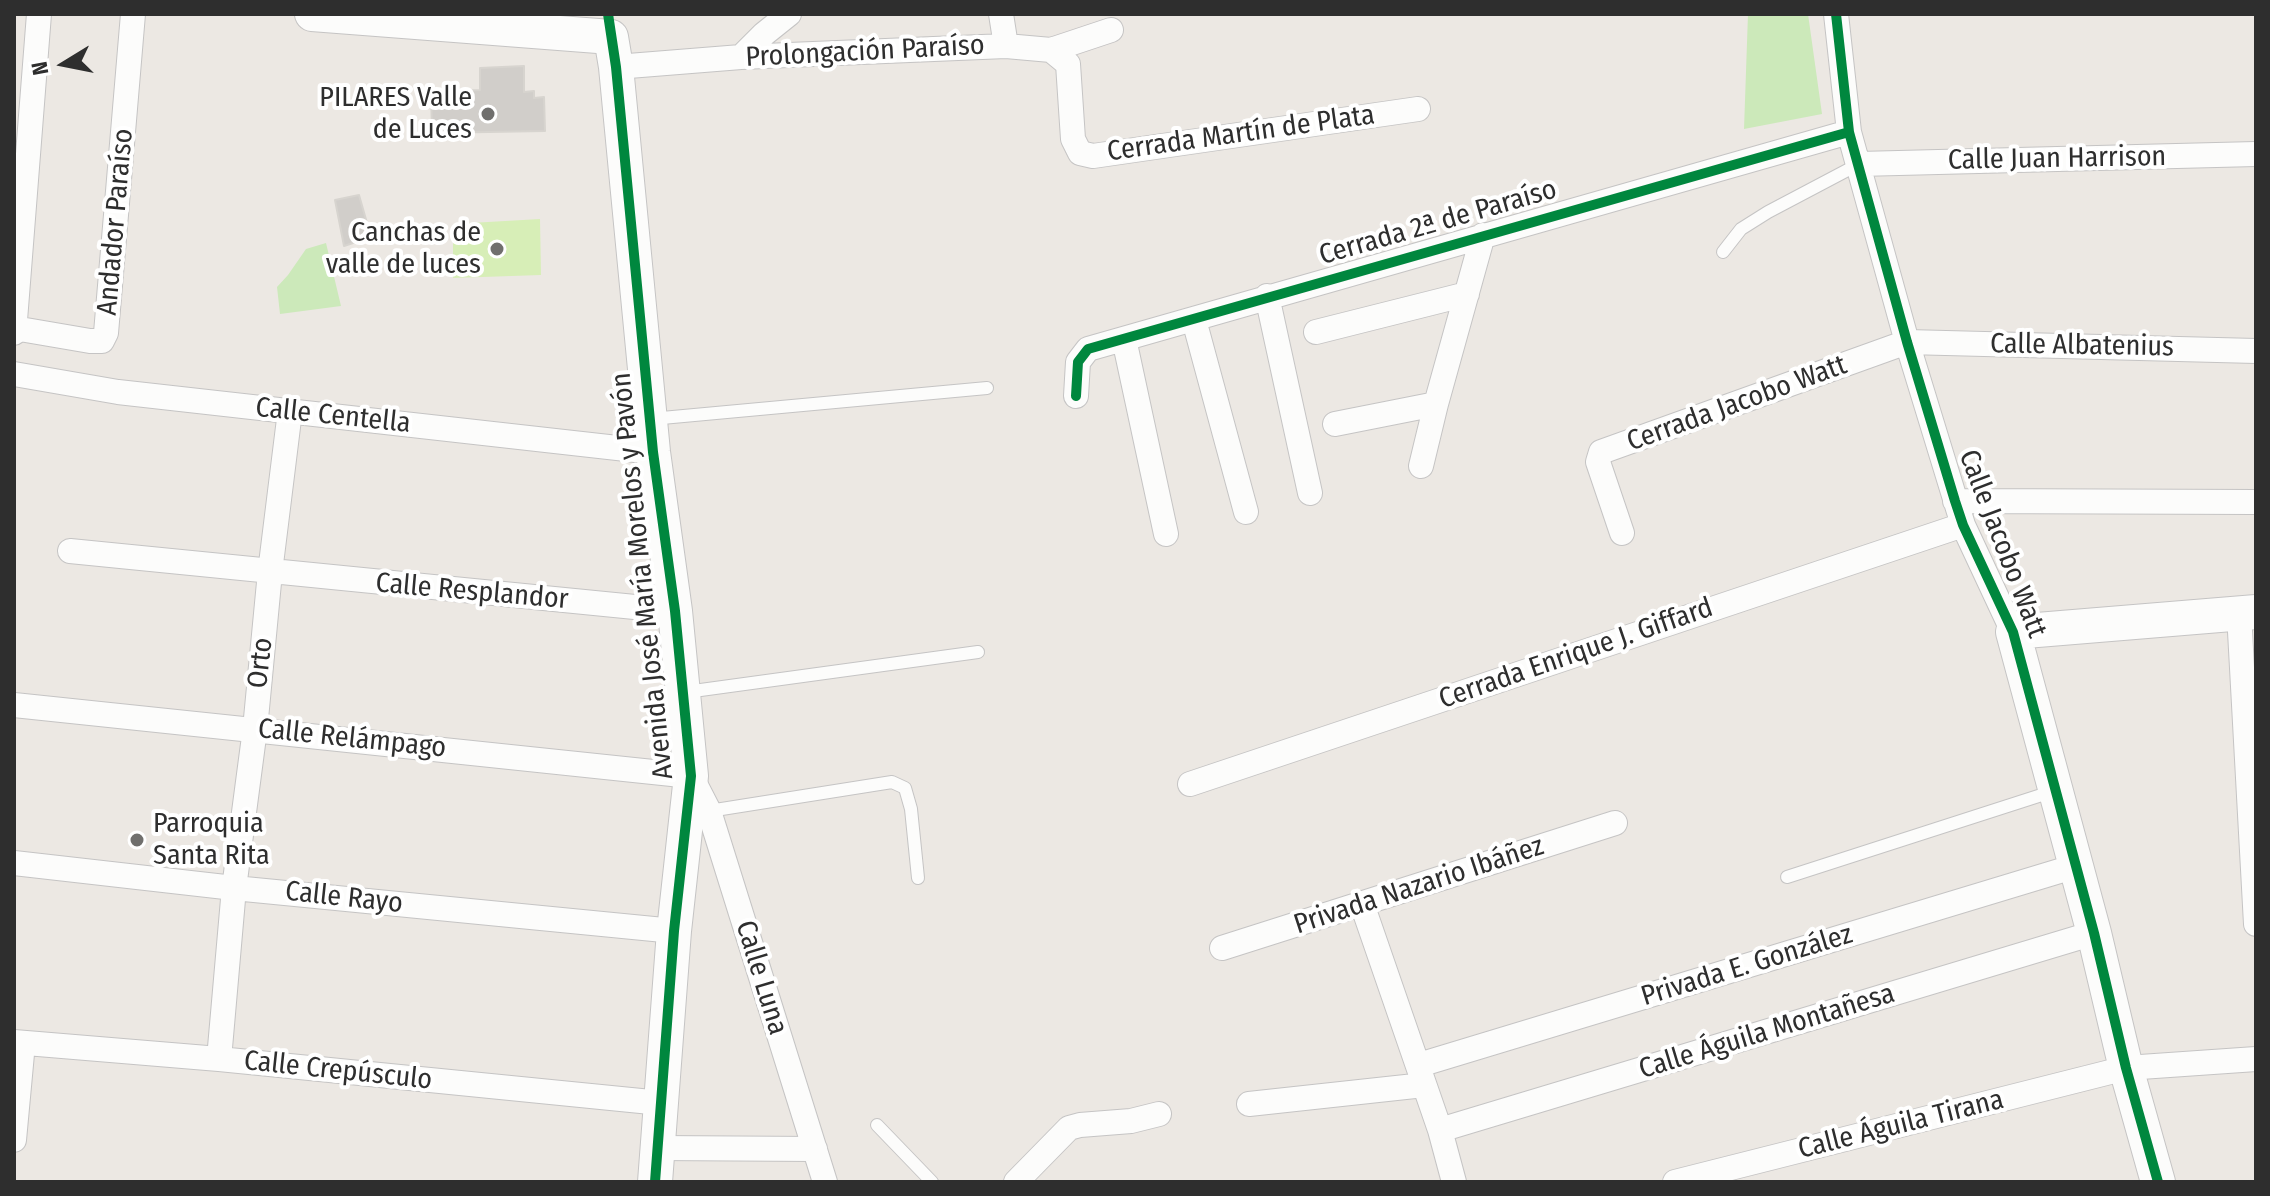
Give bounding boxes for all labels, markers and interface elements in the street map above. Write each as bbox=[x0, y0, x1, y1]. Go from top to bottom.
north arrow bbox=[24, 24, 104, 104]
street label: Prolongación Paraíso bbox=[745, 29, 985, 75]
text: N bbox=[25, 59, 54, 77]
place label: PILARES Valle de Luces bbox=[319, 81, 472, 147]
street label: Cerrada Martín de Plata bbox=[1105, 99, 1377, 169]
marker: PILARES Valle de Luces bbox=[479, 105, 497, 123]
street label: Andador Paraíso bbox=[91, 127, 141, 317]
street label: Calle Juan Harrison bbox=[1947, 140, 2167, 178]
street label: Cerrada 2ª de Paraíso bbox=[1315, 173, 1561, 273]
place label: Canchas de valle de luces bbox=[326, 216, 481, 282]
marker: Canchas de valle de luces bbox=[488, 240, 506, 258]
street label: Calle Albatenius bbox=[1990, 328, 2174, 364]
street label: Cerrada Jacobo Watt bbox=[1623, 349, 1851, 459]
street label: Avenida José María Morelos y Pavón bbox=[605, 371, 681, 781]
street label: Calle Centella bbox=[254, 391, 412, 441]
street label: Calle Jacobo Watt bbox=[1951, 445, 2053, 643]
street label: Calle Resplandor bbox=[374, 567, 570, 617]
street label: Cerrada Enrique J. Giffard bbox=[1435, 591, 1717, 717]
street label: Orto bbox=[242, 636, 280, 690]
street label: Calle Relámpago bbox=[256, 712, 448, 766]
place label: Parroquia Santa Rita bbox=[153, 807, 270, 873]
street label: Privada Nazario Ibáñez bbox=[1290, 830, 1548, 942]
marker: Parroquia Santa Rita bbox=[128, 831, 146, 849]
street label: Calle Rayo bbox=[284, 875, 404, 921]
street label: Calle Luna bbox=[728, 917, 794, 1039]
street label: Privada E. González bbox=[1637, 918, 1857, 1014]
street label: Calle Águila Montañesa bbox=[1635, 977, 1899, 1087]
street label: Calle Crepúsculo bbox=[242, 1044, 434, 1098]
street label: Calle Águila Tirana bbox=[1795, 1083, 2007, 1167]

